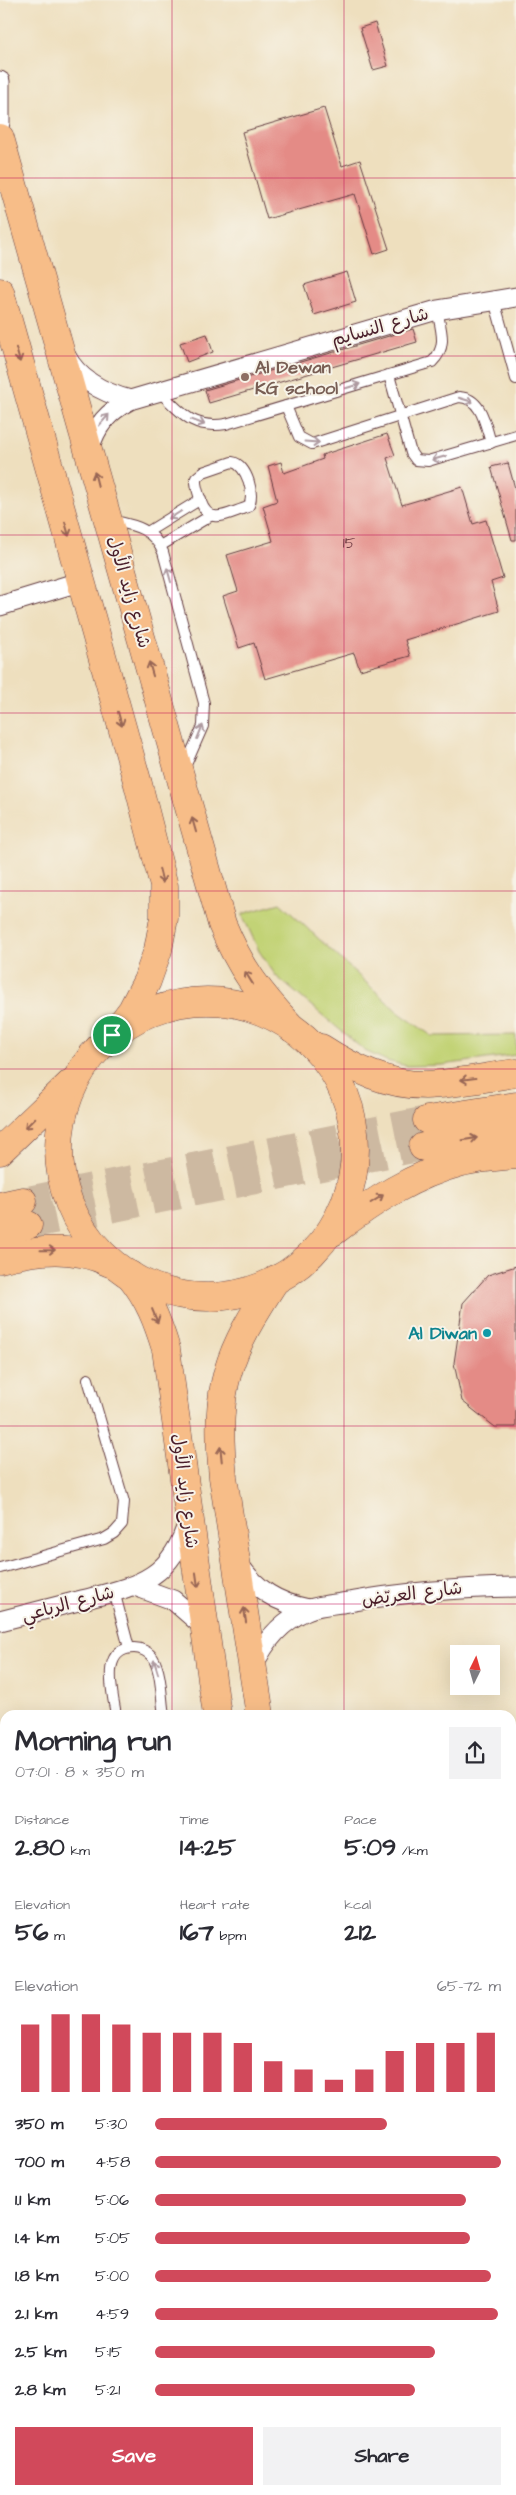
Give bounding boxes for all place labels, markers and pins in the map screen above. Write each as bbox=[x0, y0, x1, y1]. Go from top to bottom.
place label: Al Dewan KG school bbox=[255, 355, 338, 401]
marker: Al Dewan KG school bbox=[239, 371, 251, 383]
pin bbox=[91, 1014, 133, 1056]
place label: Al Diwan bbox=[408, 1321, 477, 1346]
marker: Al Diwan bbox=[481, 1327, 493, 1339]

